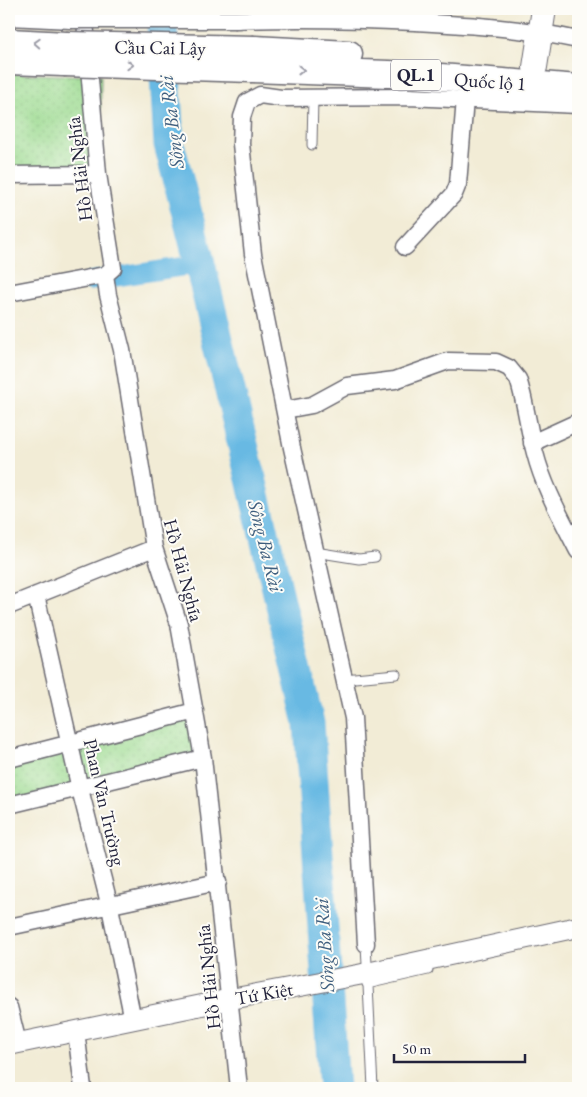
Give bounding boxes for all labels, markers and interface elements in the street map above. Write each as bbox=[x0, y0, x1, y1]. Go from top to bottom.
street label: Cầu Cai Lậy bbox=[114, 34, 206, 61]
one-way arrow bbox=[33, 38, 41, 49]
one-way arrow bbox=[126, 60, 134, 71]
road number: QL.1 bbox=[391, 60, 441, 90]
one-way arrow bbox=[298, 65, 305, 75]
street label: Quốc lộ 1 bbox=[453, 67, 527, 96]
water label: Sông Ba Rài bbox=[152, 73, 190, 171]
street label: Hồ Hải Nghĩa bbox=[61, 115, 98, 223]
water label: Sông Ba Rài bbox=[242, 496, 290, 596]
street label: Hồ Hải Nghĩa bbox=[158, 516, 209, 625]
street label: Phan Văn Trường bbox=[78, 736, 131, 869]
water label: Sông Ba Rài bbox=[308, 896, 340, 994]
street label: Hồ Hải Nghĩa bbox=[191, 923, 226, 1031]
street label: Tứ Kiệt bbox=[233, 976, 295, 1011]
scale bar bbox=[394, 1032, 526, 1064]
text: 50 m bbox=[402, 1039, 431, 1058]

